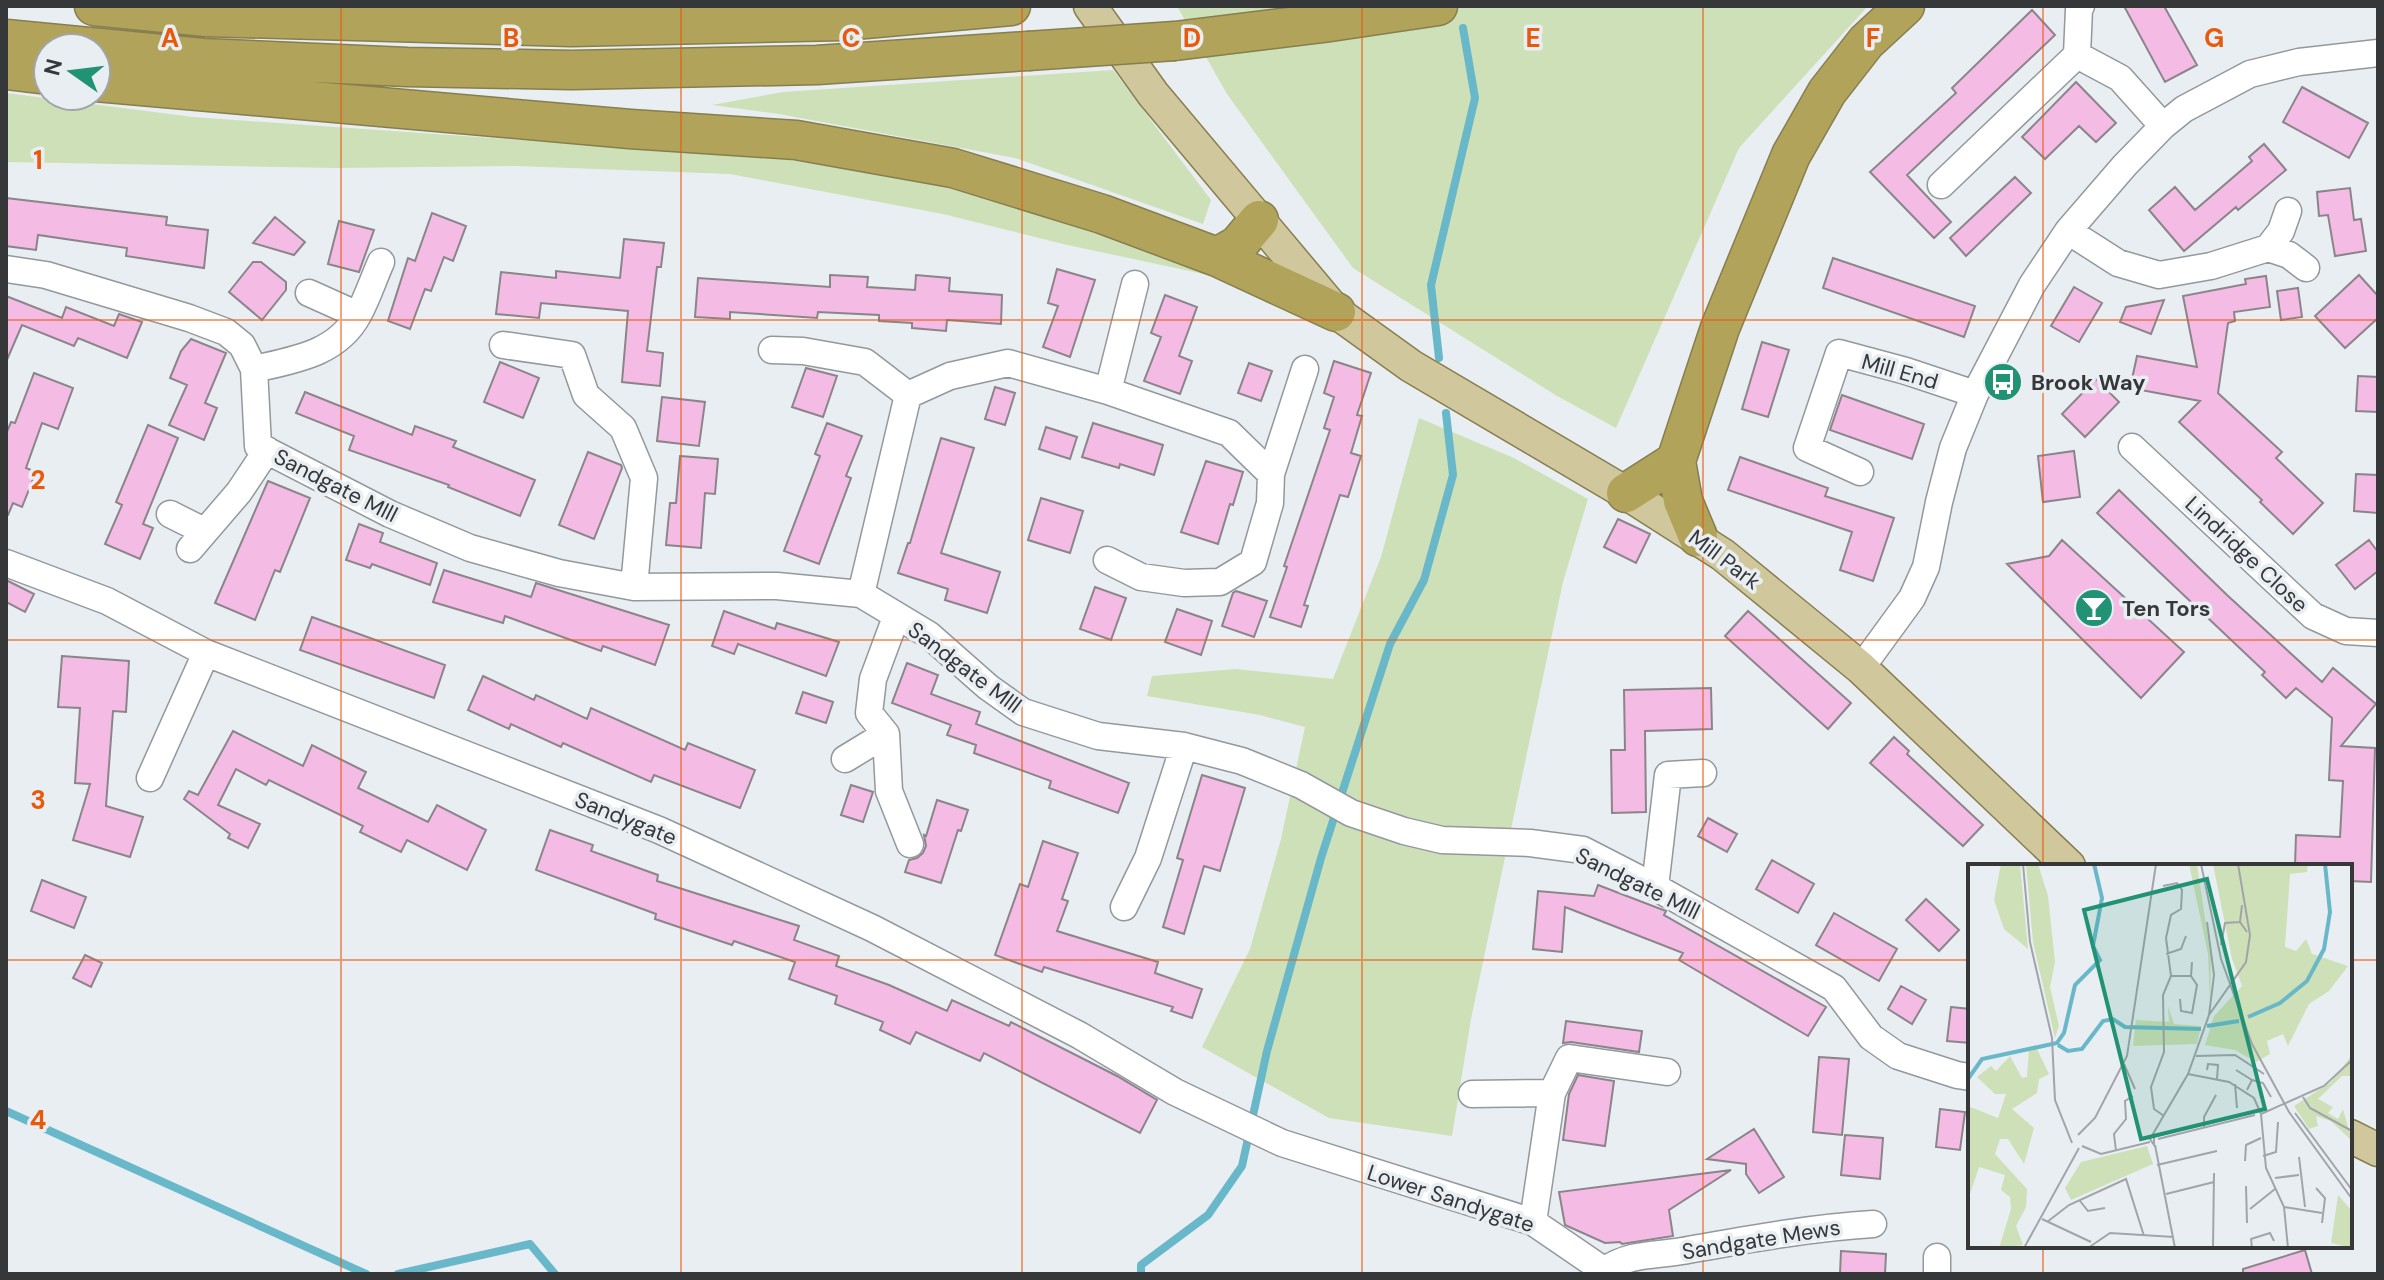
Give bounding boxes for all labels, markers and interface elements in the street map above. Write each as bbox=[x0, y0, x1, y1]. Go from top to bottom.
text: A bbox=[161, 21, 179, 55]
text: B bbox=[503, 21, 519, 55]
text: C bbox=[841, 21, 861, 55]
text: D bbox=[1183, 21, 1201, 55]
text: E bbox=[1525, 21, 1541, 55]
text: F bbox=[1866, 21, 1880, 55]
text: G bbox=[2204, 21, 2224, 55]
north arrow bbox=[32, 32, 112, 112]
text: N bbox=[37, 56, 69, 79]
text: 1 bbox=[33, 143, 43, 177]
street label: Mill End bbox=[1858, 347, 1941, 396]
bus stop icon: Brook Way bbox=[1982, 361, 2024, 403]
place label: Brook Way bbox=[2031, 368, 2145, 397]
street label: Sandgate MIll bbox=[269, 442, 403, 529]
text: 2 bbox=[30, 463, 46, 497]
street label: Lindridge Close bbox=[2179, 490, 2314, 619]
street label: Mill Park bbox=[1683, 523, 1767, 596]
bar icon: Ten Tors bbox=[2073, 587, 2115, 629]
place label: Ten Tors bbox=[2122, 594, 2210, 623]
street label: Sandgate MIll bbox=[902, 615, 1027, 720]
text: 3 bbox=[30, 783, 46, 817]
street label: Sandygate bbox=[571, 785, 681, 852]
street label: Sandgate MIll bbox=[1571, 841, 1705, 926]
inset map bbox=[1968, 864, 2352, 1248]
text: 4 bbox=[30, 1103, 46, 1137]
street label: Lower Sandygate bbox=[1364, 1158, 1538, 1239]
street label: Sandgate Mews bbox=[1680, 1213, 1842, 1266]

